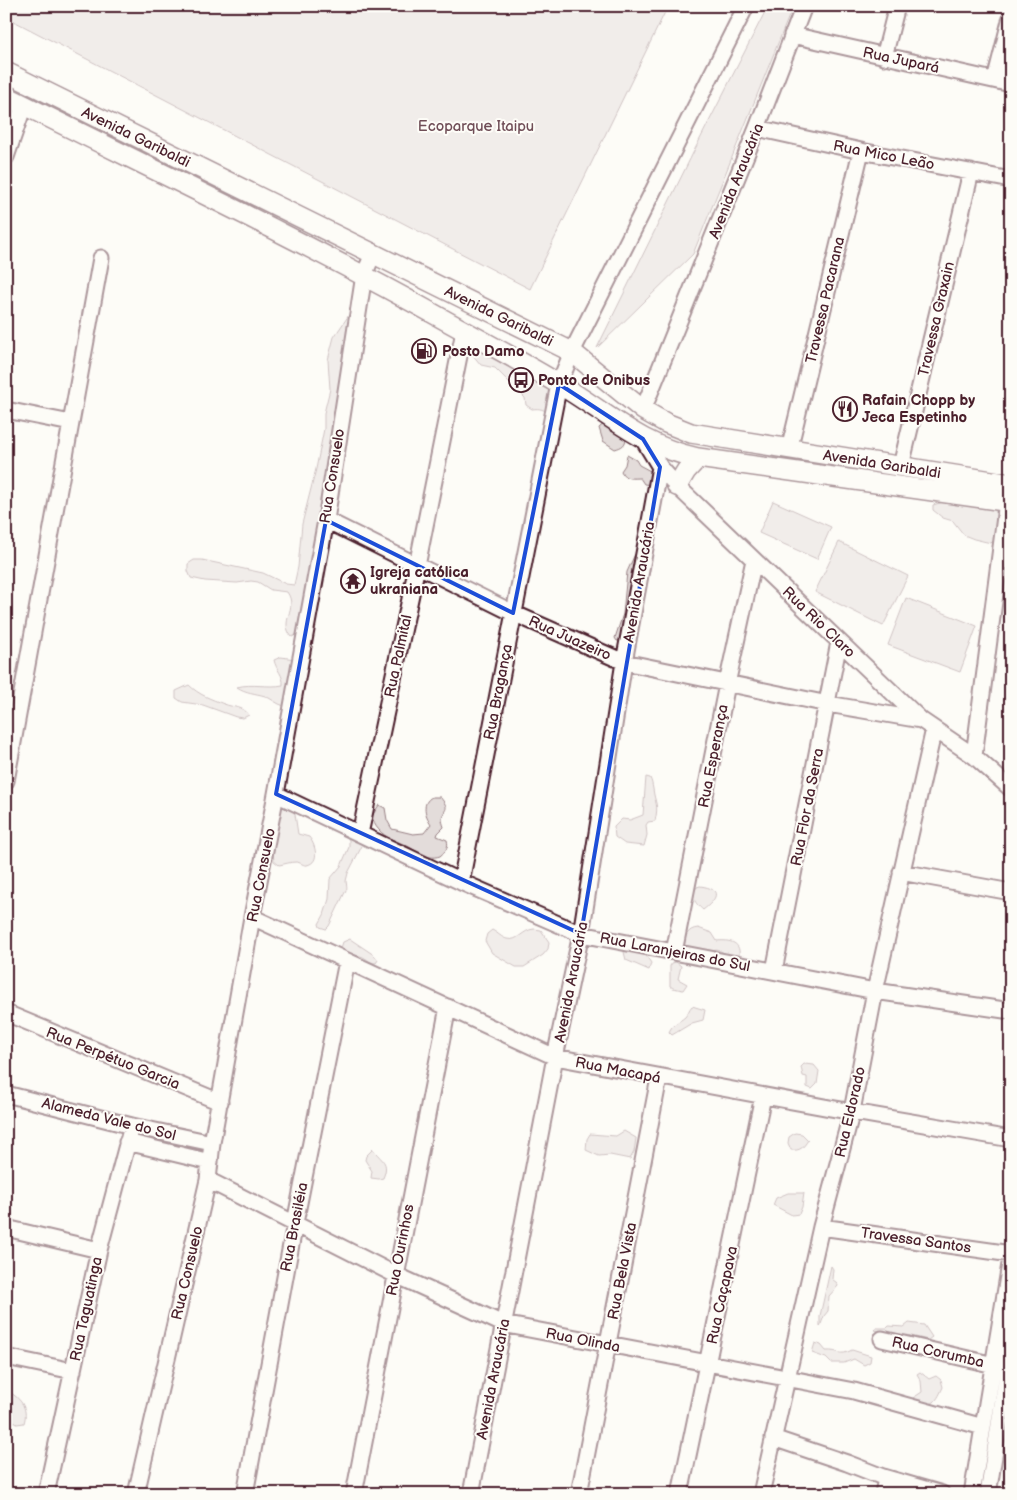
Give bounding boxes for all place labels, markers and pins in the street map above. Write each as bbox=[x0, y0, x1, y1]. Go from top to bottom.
fuel station icon: Posto Damo bbox=[411, 338, 437, 364]
place label: Posto Damo bbox=[442, 342, 525, 361]
bus stop icon: Ponto de Onibus bbox=[508, 367, 534, 393]
place label: Ponto de Onibus bbox=[538, 371, 650, 390]
place label: Rafain Chopp by Jeca Espetinho bbox=[862, 391, 975, 427]
restaurant icon: Rafain Chopp by Jeca Espetinho bbox=[832, 396, 858, 422]
place label: Igreja católica ukraniana bbox=[370, 563, 469, 599]
temple icon: Igreja católica ukraniana bbox=[340, 568, 366, 594]

